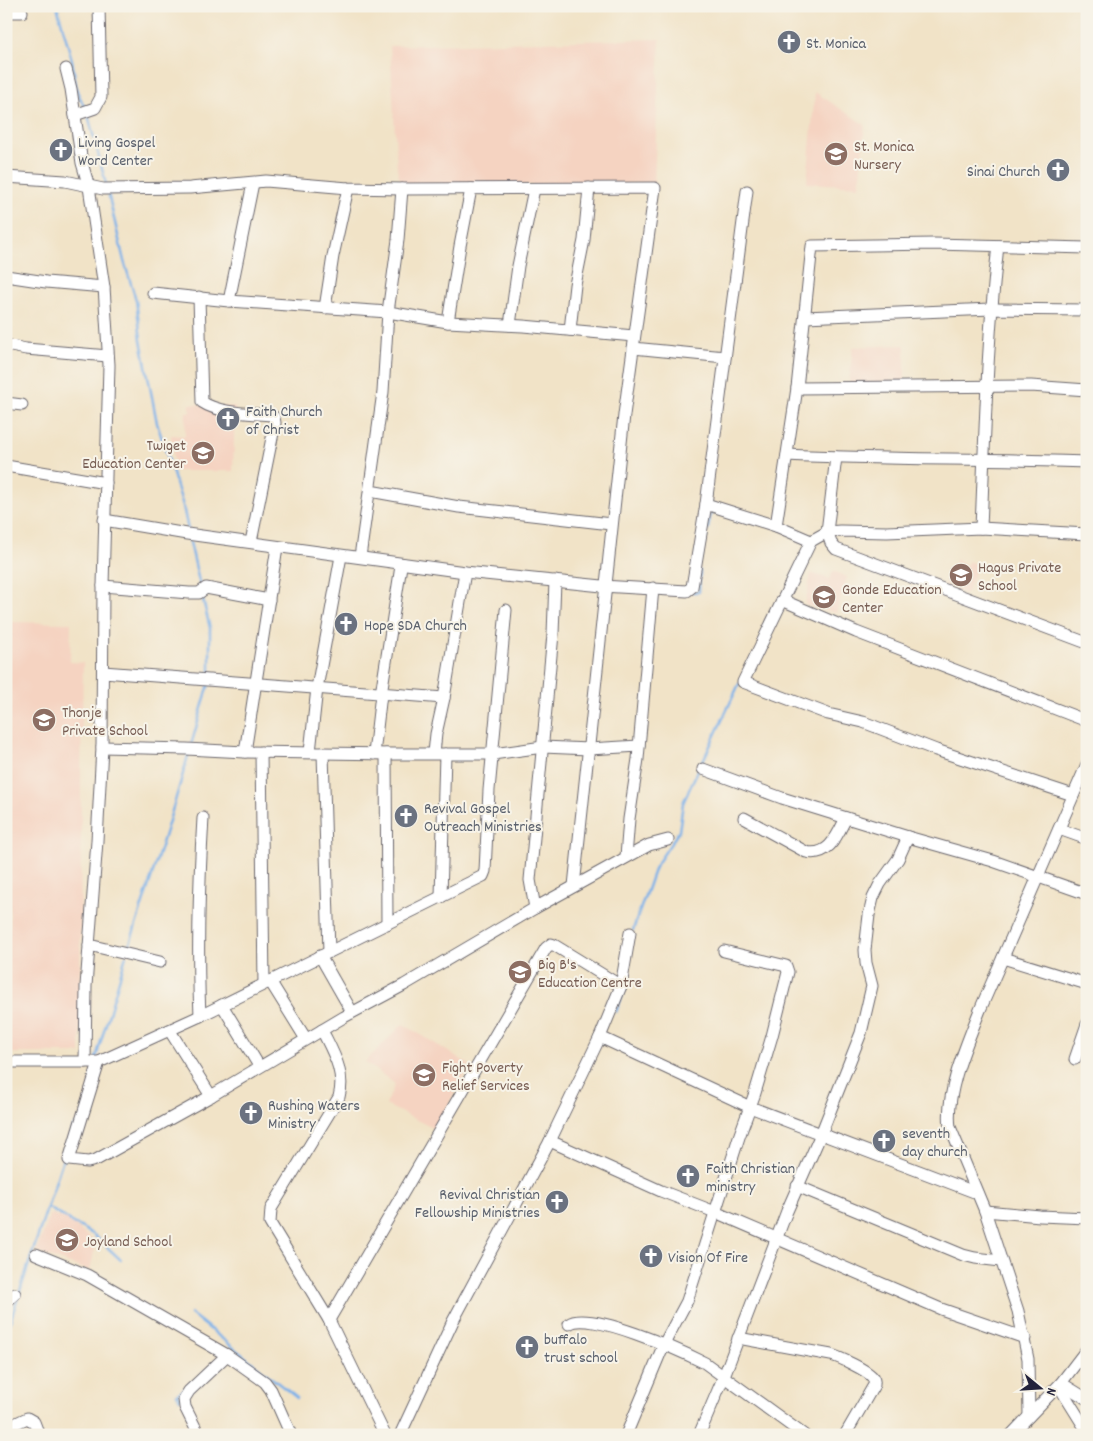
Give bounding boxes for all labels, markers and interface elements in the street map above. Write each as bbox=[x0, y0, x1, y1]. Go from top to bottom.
church icon: St. Monica bbox=[776, 29, 802, 55]
place label: St. Monica bbox=[806, 33, 867, 56]
place label: Living Gospel Word Center bbox=[78, 132, 155, 173]
place label: St. Monica Nursery bbox=[854, 136, 915, 177]
church icon: Living Gospel Word Center bbox=[48, 137, 74, 163]
school or university icon: St. Monica Nursery bbox=[823, 141, 849, 167]
church icon: Sinai Church bbox=[1045, 157, 1071, 183]
place label: Sinai Church bbox=[967, 161, 1040, 184]
place label: Faith Church of Christ bbox=[246, 401, 322, 442]
church icon: Faith Church of Christ bbox=[215, 406, 241, 432]
place label: Twiget Education Center bbox=[82, 435, 186, 476]
school or university icon: Twiget Education Center bbox=[190, 440, 216, 466]
place label: Hagus Private School bbox=[978, 557, 1061, 598]
school or university icon: Hagus Private School bbox=[948, 562, 974, 588]
place label: Gonde Education Center bbox=[842, 579, 942, 620]
school or university icon: Gonde Education Center bbox=[811, 584, 837, 610]
church icon: Hope SDA Church bbox=[333, 611, 359, 637]
place label: Hope SDA Church bbox=[364, 615, 467, 638]
place label: Thonje Private School bbox=[62, 702, 148, 743]
school or university icon: Thonje Private School bbox=[31, 707, 57, 733]
place label: Revival Gospel Outreach Ministries bbox=[424, 798, 542, 839]
church icon: Revival Gospel Outreach Ministries bbox=[393, 803, 419, 829]
place label: Big B's Education Centre bbox=[538, 954, 642, 995]
school or university icon: Big B's Education Centre bbox=[507, 959, 533, 985]
place label: Fight Poverty Relief Services bbox=[442, 1057, 530, 1098]
school or university icon: Fight Poverty Relief Services bbox=[411, 1062, 437, 1088]
place label: Rushing Waters Ministry bbox=[268, 1095, 360, 1136]
church icon: Rushing Waters Ministry bbox=[238, 1100, 264, 1126]
place label: seventh day church bbox=[902, 1123, 968, 1164]
church icon: seventh day church bbox=[871, 1128, 897, 1154]
place label: Faith Christian ministry bbox=[706, 1158, 795, 1199]
church icon: Faith Christian ministry bbox=[675, 1163, 701, 1189]
place label: Revival Christian Fellowship Ministries bbox=[415, 1184, 540, 1225]
church icon: Revival Christian Fellowship Ministries bbox=[544, 1189, 570, 1215]
school or university icon: Joyland School bbox=[54, 1227, 80, 1253]
place label: Joyland School bbox=[84, 1231, 172, 1254]
church icon: Vision Of Fire bbox=[638, 1243, 664, 1269]
place label: Vision Of Fire bbox=[668, 1247, 748, 1270]
place label: buffalo trust school bbox=[544, 1329, 618, 1370]
church icon: buffalo trust school bbox=[514, 1334, 540, 1360]
north arrow bbox=[1016, 1364, 1066, 1414]
text: N bbox=[1040, 1385, 1061, 1398]

